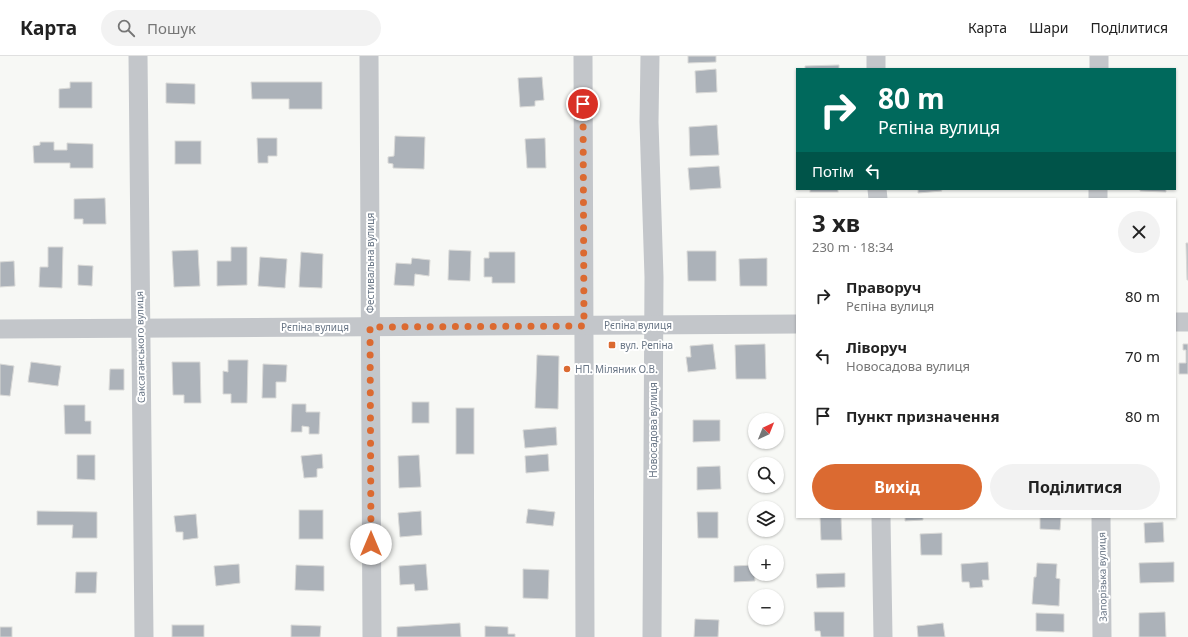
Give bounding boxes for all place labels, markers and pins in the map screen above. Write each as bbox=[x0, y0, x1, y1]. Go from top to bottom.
pin bbox=[566, 87, 600, 121]
place label: вул. Репіна bbox=[620, 338, 673, 352]
marker: вул. Репіна bbox=[607, 340, 617, 350]
place label: НП. Міляник О.В. bbox=[575, 362, 658, 376]
marker: НП. Міляник О.В. bbox=[562, 364, 572, 374]

